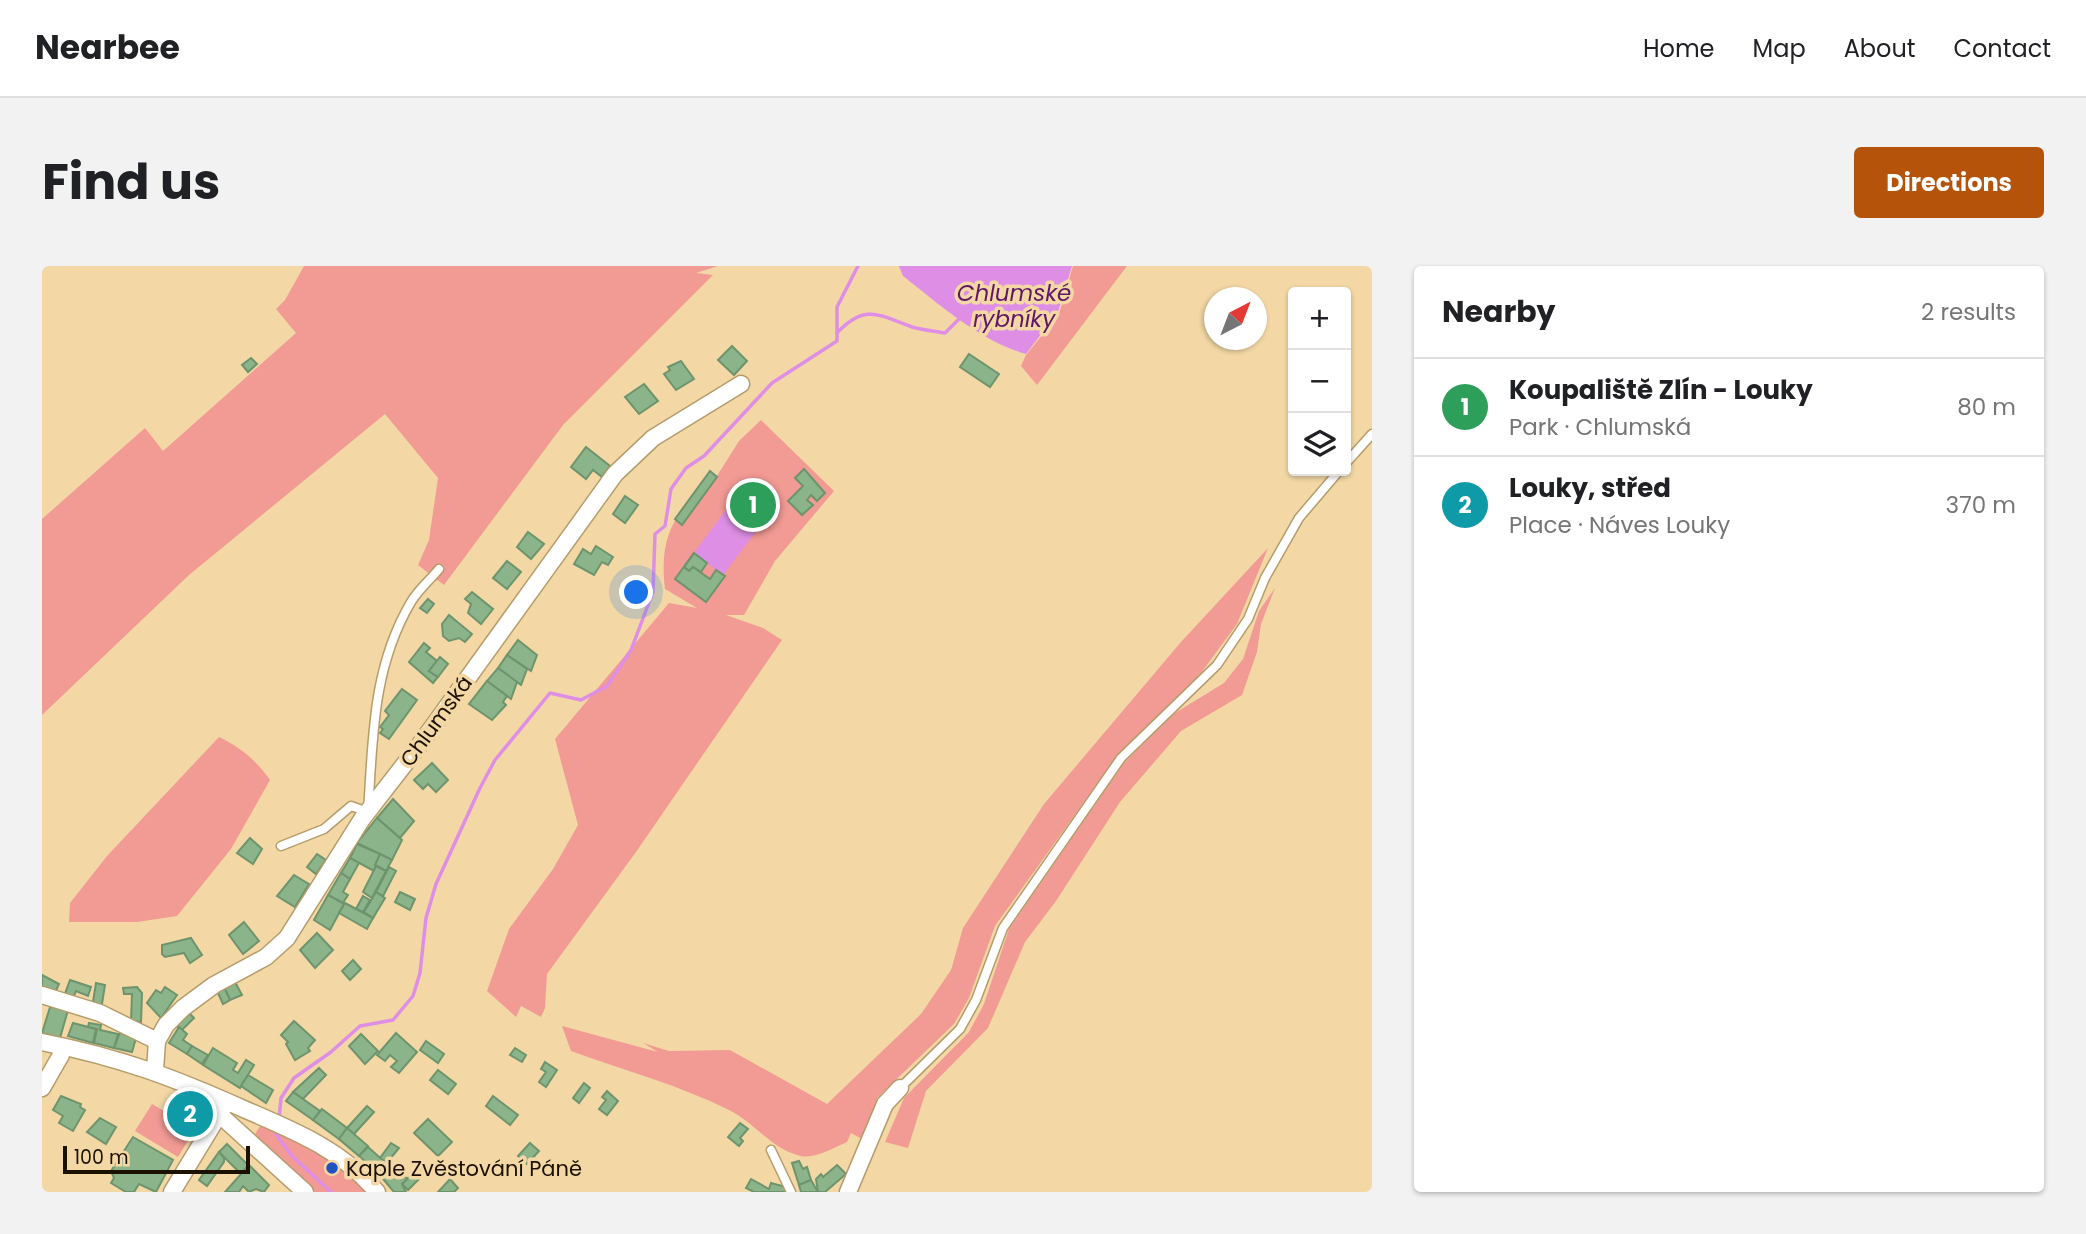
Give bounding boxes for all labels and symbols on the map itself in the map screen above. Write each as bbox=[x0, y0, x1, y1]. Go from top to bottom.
water label: Chlumské rybníky bbox=[957, 277, 1071, 335]
north arrow bbox=[1204, 287, 1267, 350]
pin: 1 bbox=[730, 479, 776, 531]
your location bbox=[619, 575, 653, 609]
street label: Chlumská bbox=[393, 670, 479, 772]
pin: 2 bbox=[167, 1088, 213, 1140]
scale bar bbox=[63, 1143, 250, 1175]
place label: Kaple Zvěstování Páně bbox=[346, 1154, 582, 1183]
marker: Kaple Zvěstování Páně bbox=[324, 1160, 340, 1176]

